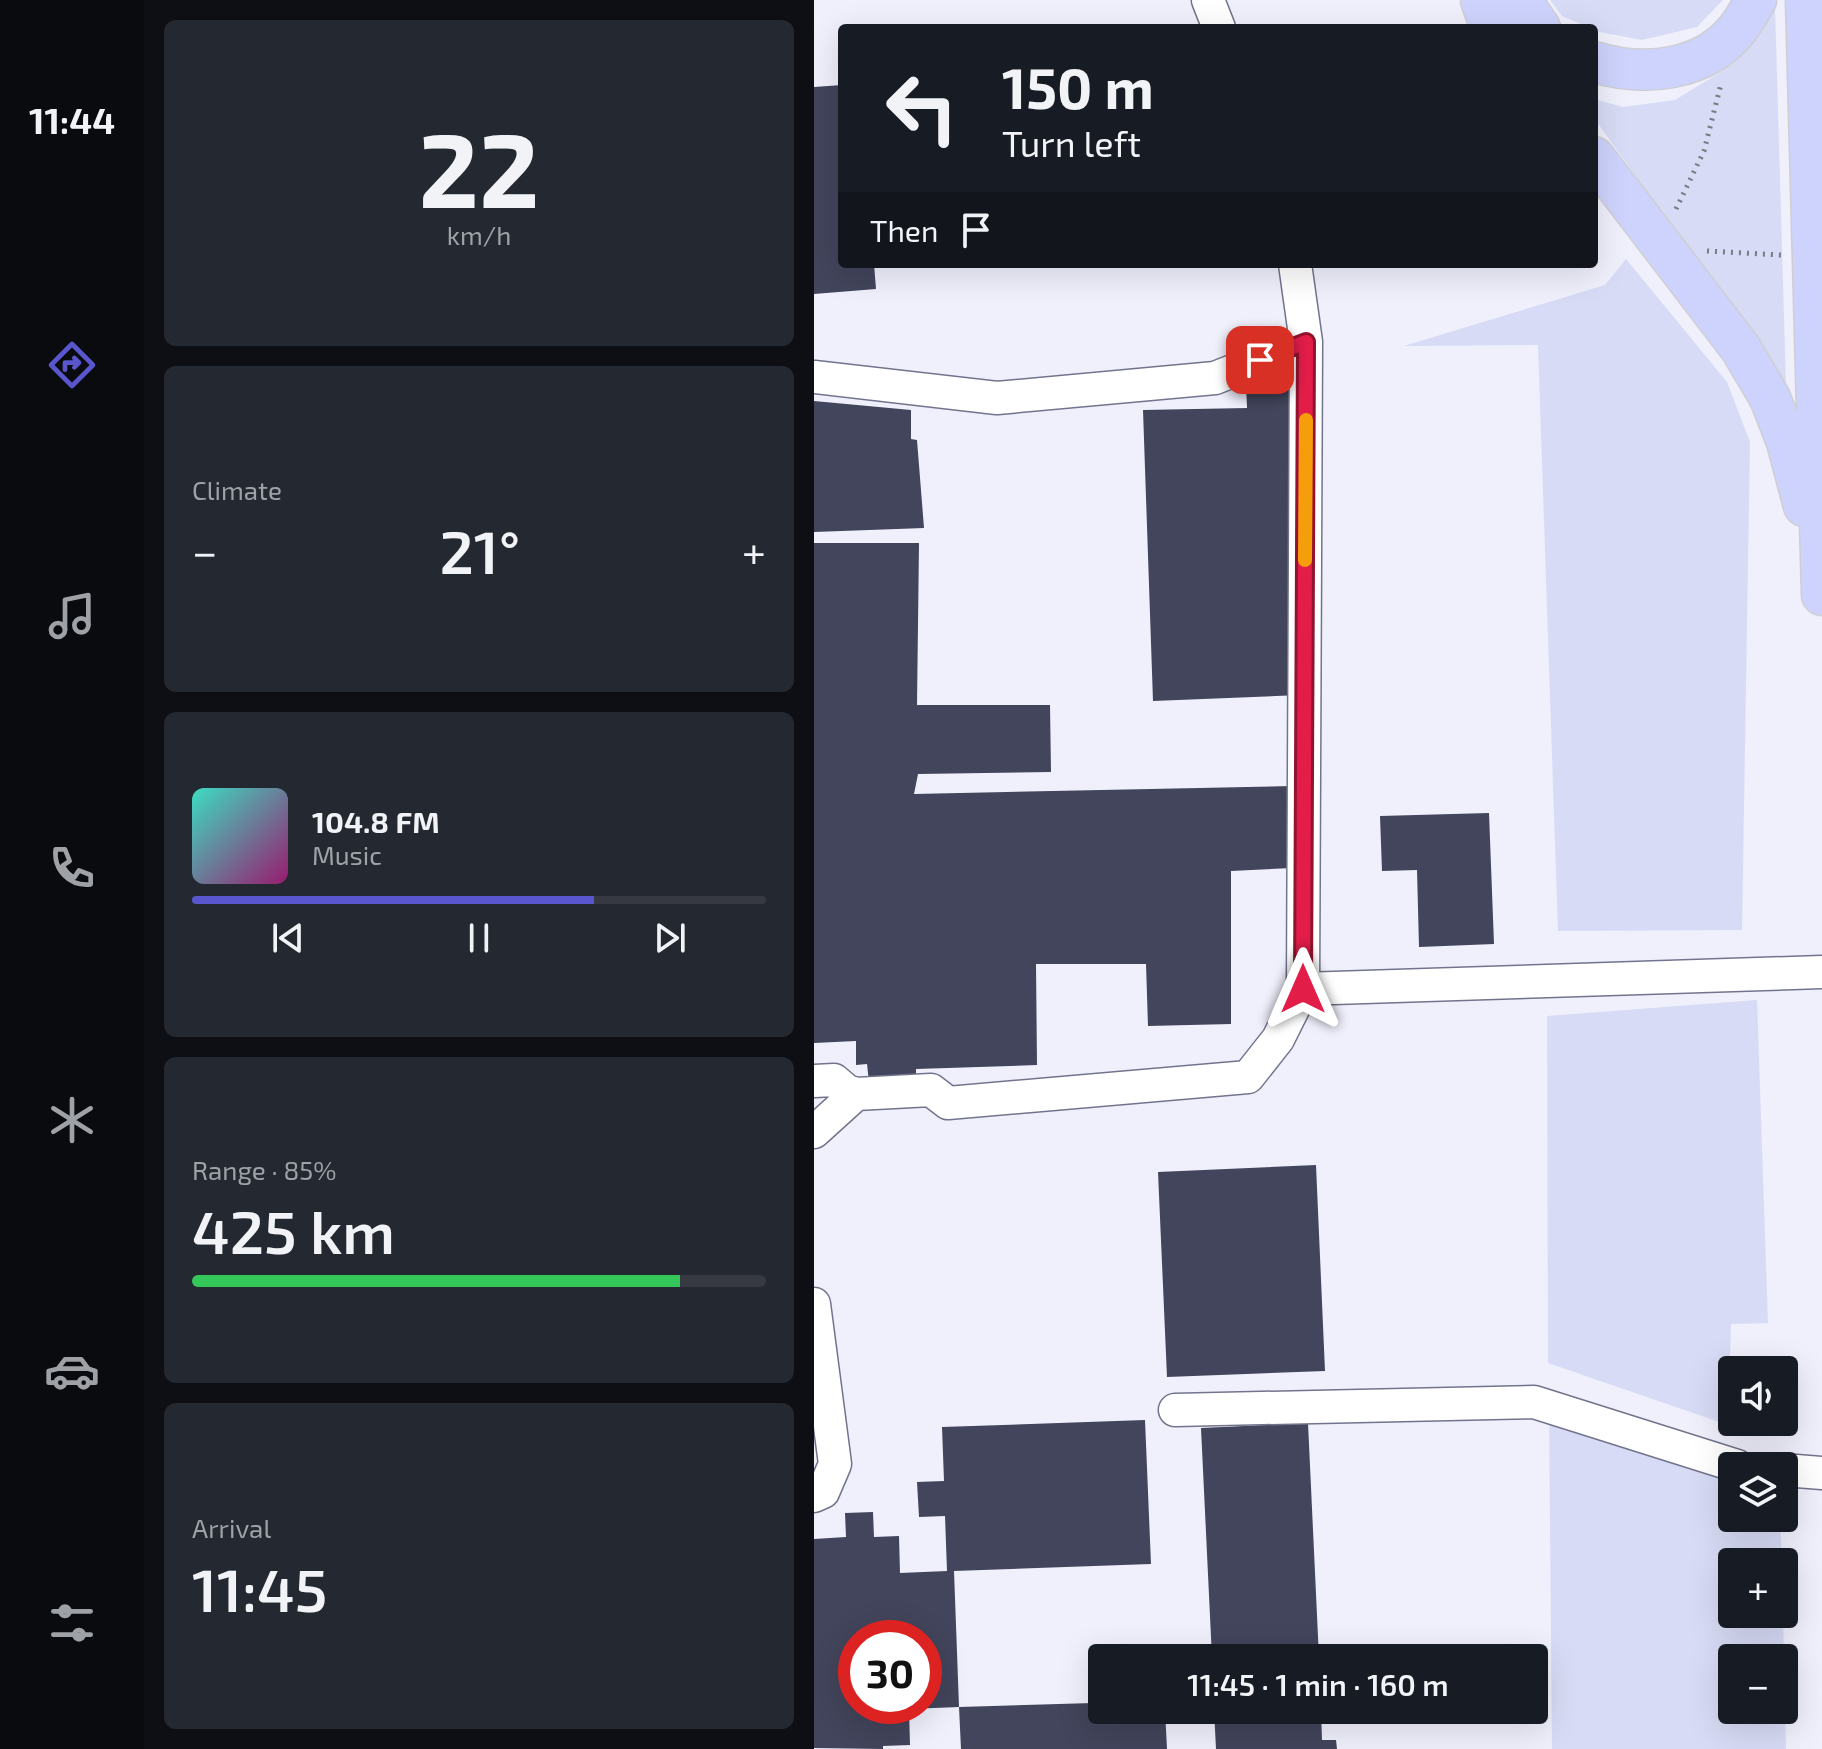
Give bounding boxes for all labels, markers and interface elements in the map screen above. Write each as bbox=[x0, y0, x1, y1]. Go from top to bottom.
text: 150 m bbox=[1002, 53, 1154, 120]
icon: left bbox=[870, 56, 974, 160]
text: 11:44 bbox=[29, 98, 115, 141]
text: 22 bbox=[419, 104, 539, 229]
text: Turn left bbox=[1002, 121, 1141, 164]
icon: arrive bbox=[954, 208, 998, 252]
text: Then bbox=[870, 212, 938, 248]
text: km/h bbox=[447, 219, 511, 250]
pin bbox=[1226, 326, 1294, 394]
icon: directions bbox=[44, 337, 100, 393]
icon: arrive bbox=[1238, 338, 1282, 382]
text: Climate bbox=[192, 474, 282, 505]
text: 21° bbox=[439, 514, 520, 586]
text: − bbox=[192, 524, 218, 577]
text: + bbox=[742, 524, 766, 577]
icon: music bbox=[44, 588, 100, 644]
text: 104.8 FM bbox=[312, 803, 440, 839]
text: Music bbox=[312, 839, 382, 870]
icon: phone bbox=[44, 840, 100, 896]
icon: previous bbox=[266, 916, 310, 960]
icon: pause bbox=[457, 916, 501, 960]
icon: next bbox=[648, 916, 692, 960]
position arrow bbox=[1261, 947, 1345, 1031]
icon: climate bbox=[44, 1092, 100, 1148]
text: Range · 85% bbox=[192, 1154, 337, 1185]
text: 425 km bbox=[192, 1194, 395, 1266]
icon: car bbox=[44, 1343, 100, 1399]
map controls bbox=[1718, 1356, 1798, 1724]
button: sound bbox=[1718, 1356, 1798, 1436]
button: layers bbox=[1718, 1452, 1798, 1532]
text: Arrival bbox=[192, 1512, 271, 1543]
button: + bbox=[1718, 1548, 1798, 1628]
text: 11:45 bbox=[192, 1552, 327, 1624]
icon: filters bbox=[44, 1595, 100, 1651]
speed limit sign: 30 bbox=[838, 1620, 942, 1724]
button: − bbox=[1718, 1644, 1798, 1724]
text: 11:45 · 1 min · 160 m bbox=[1187, 1666, 1449, 1702]

